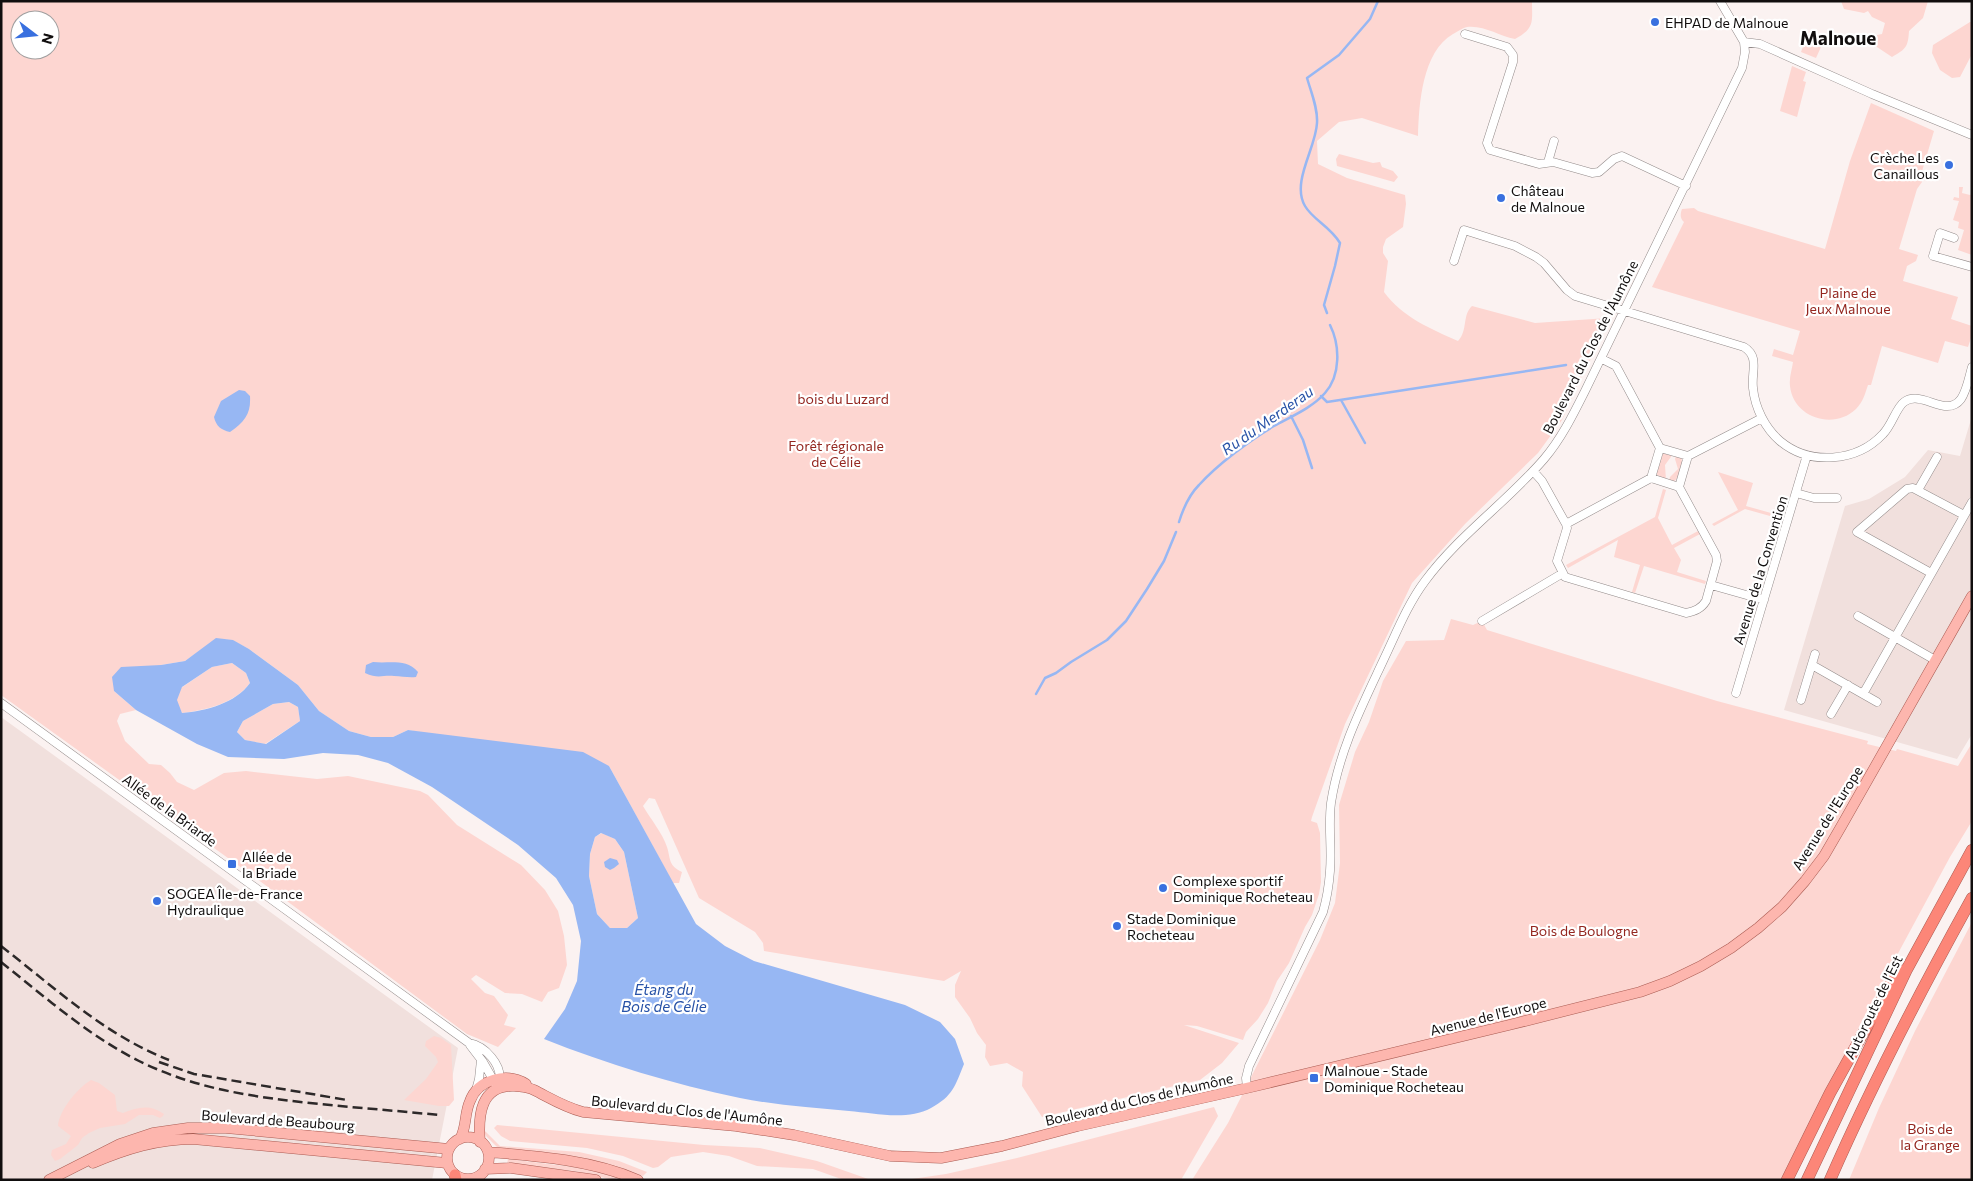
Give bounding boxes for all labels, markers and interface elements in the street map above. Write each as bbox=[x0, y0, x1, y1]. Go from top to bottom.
north arrow bbox=[10, 10, 60, 60]
place label: EHPAD de Malnoue bbox=[1665, 14, 1788, 31]
marker: EHPAD de Malnoue bbox=[1649, 16, 1661, 28]
district label: Malnoue bbox=[1800, 26, 1876, 49]
text: N bbox=[38, 31, 58, 46]
place label: Crèche Les Canaillous bbox=[1870, 149, 1939, 182]
marker: Crèche Les Canaillous bbox=[1943, 159, 1955, 171]
place label: Château de Malnoue bbox=[1511, 182, 1585, 215]
marker: Château de Malnoue bbox=[1495, 192, 1507, 204]
street label: Boulevard du Clos de l'Aumône bbox=[1539, 257, 1641, 437]
park label: Plaine de Jeux Malnoue bbox=[1805, 284, 1891, 317]
water label: Ru du Merderau bbox=[1218, 381, 1317, 458]
park label: bois du Luzard bbox=[797, 390, 889, 407]
park label: Forêt régionale de Célie bbox=[788, 437, 884, 470]
street label: Avenue de la Convention bbox=[1729, 493, 1791, 647]
street label: Avenue de l'Europe bbox=[1788, 763, 1866, 873]
street label: Allée de la Briarde bbox=[120, 770, 220, 850]
place label: Allée de la Briade bbox=[242, 848, 297, 881]
marker: Allée de la Briade bbox=[226, 858, 238, 870]
place label: Complexe sportif Dominique Rocheteau bbox=[1173, 872, 1313, 905]
marker: Complexe sportif Dominique Rocheteau bbox=[1157, 882, 1169, 894]
place label: SOGEA Île-de-France Hydraulique bbox=[167, 885, 303, 918]
marker: SOGEA Île-de-France Hydraulique bbox=[151, 895, 163, 907]
place label: Stade Dominique Rocheteau bbox=[1127, 910, 1236, 943]
marker: Stade Dominique Rocheteau bbox=[1111, 920, 1123, 932]
park label: Bois de Boulogne bbox=[1530, 922, 1638, 939]
street label: Autoroute de l’Est bbox=[1840, 952, 1906, 1062]
water label: Étang du Bois de Célie bbox=[621, 979, 707, 1015]
street label: Avenue de l'Europe bbox=[1428, 993, 1548, 1039]
place label: Malnoue - Stade Dominique Rocheteau bbox=[1324, 1062, 1464, 1095]
street label: Boulevard du Clos de l'Aumône bbox=[1043, 1069, 1235, 1129]
marker: Malnoue - Stade Dominique Rocheteau bbox=[1308, 1072, 1320, 1084]
street label: Boulevard du Clos de l'Aumône bbox=[590, 1091, 784, 1129]
street label: Boulevard de Beaubourg bbox=[201, 1106, 356, 1134]
park label: Bois de la Grange bbox=[1900, 1120, 1960, 1153]

